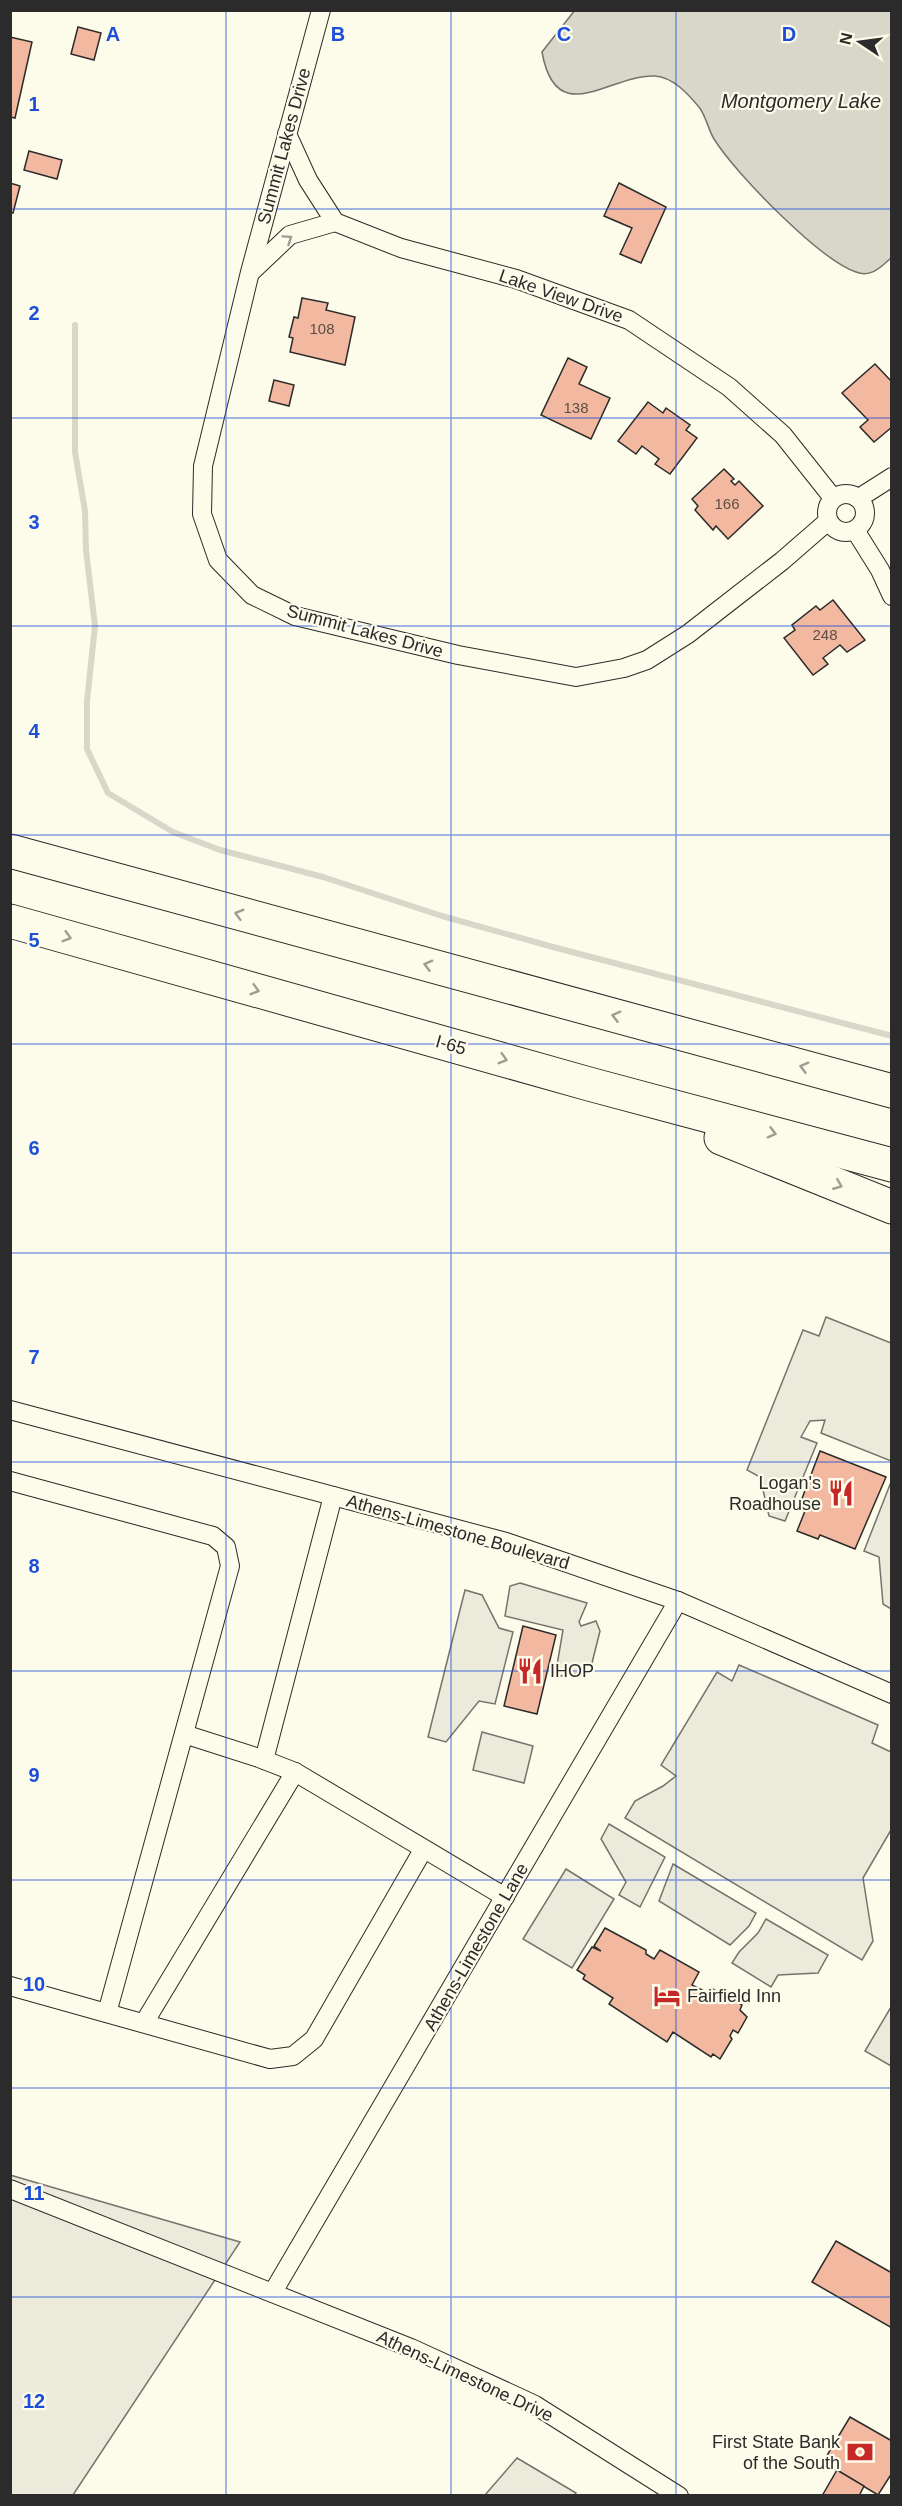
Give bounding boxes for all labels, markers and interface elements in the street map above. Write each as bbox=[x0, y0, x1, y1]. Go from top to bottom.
north arrow bbox=[830, 12, 890, 72]
text: A bbox=[106, 23, 120, 45]
text: B bbox=[331, 23, 345, 45]
text: C bbox=[557, 23, 571, 45]
text: D bbox=[782, 23, 796, 45]
text: N bbox=[836, 31, 855, 46]
street label: Summit Lakes Drive bbox=[253, 66, 315, 226]
water label: Montgomery Lake bbox=[721, 90, 881, 112]
text: 1 bbox=[28, 93, 40, 115]
one-way arrow bbox=[281, 235, 292, 246]
street label: Lake View Drive bbox=[496, 265, 626, 327]
text: 2 bbox=[28, 302, 40, 324]
house number: 108 bbox=[309, 320, 335, 337]
house number: 138 bbox=[563, 399, 589, 416]
house number: 166 bbox=[714, 495, 740, 512]
text: 3 bbox=[28, 511, 40, 533]
street label: Summit Lakes Drive bbox=[285, 600, 445, 662]
house number: 248 bbox=[812, 626, 838, 643]
text: 4 bbox=[28, 720, 40, 742]
one-way arrow bbox=[234, 909, 244, 922]
text: 5 bbox=[28, 929, 40, 951]
one-way arrow bbox=[61, 930, 72, 942]
one-way arrow bbox=[423, 960, 433, 973]
one-way arrow bbox=[249, 982, 259, 995]
one-way arrow bbox=[611, 1011, 622, 1023]
street label: I-65 bbox=[433, 1031, 469, 1059]
one-way arrow bbox=[498, 1052, 508, 1065]
one-way arrow bbox=[799, 1062, 810, 1074]
one-way arrow bbox=[766, 1126, 777, 1138]
text: 6 bbox=[28, 1137, 40, 1159]
one-way arrow bbox=[831, 1178, 842, 1190]
text: 7 bbox=[28, 1346, 40, 1368]
place label: Logan's Roadhouse bbox=[729, 1473, 821, 1514]
restaurant icon: Logan's Roadhouse bbox=[826, 1478, 856, 1508]
street label: Athens-Limestone Boulevard bbox=[344, 1491, 572, 1573]
text: 8 bbox=[28, 1555, 40, 1577]
restaurant icon: IHOP bbox=[515, 1656, 545, 1686]
place label: IHOP bbox=[550, 1661, 594, 1681]
text: 9 bbox=[28, 1764, 40, 1786]
street label: Athens-Limestone Lane bbox=[420, 1860, 532, 2034]
text: 10 bbox=[23, 1973, 45, 1995]
hotel icon: Fairfield Inn bbox=[652, 1981, 682, 2011]
place label: Fairfield Inn bbox=[687, 1986, 781, 2006]
text: 11 bbox=[23, 2182, 45, 2204]
street label: Athens-Limestone Drive bbox=[374, 2326, 556, 2426]
text: 12 bbox=[23, 2390, 45, 2412]
place label: First State Bank of the South bbox=[712, 2432, 841, 2473]
bank icon: First State Bank of the South bbox=[845, 2437, 875, 2467]

